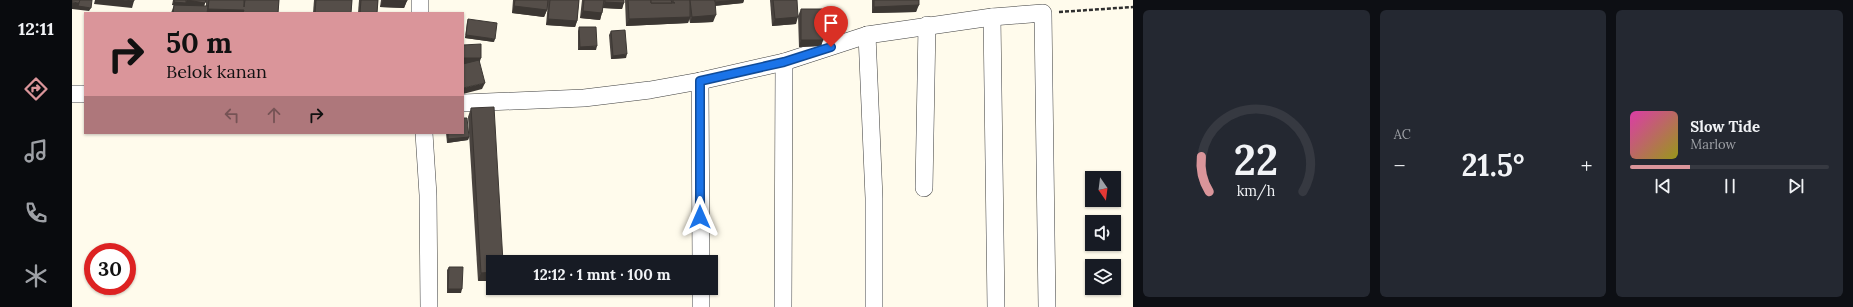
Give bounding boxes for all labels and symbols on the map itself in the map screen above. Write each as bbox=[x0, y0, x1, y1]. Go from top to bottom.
pin bbox=[814, 6, 848, 47]
north arrow bbox=[1085, 171, 1121, 207]
position arrow bbox=[679, 196, 721, 238]
speed limit sign: 30 bbox=[84, 243, 136, 295]

